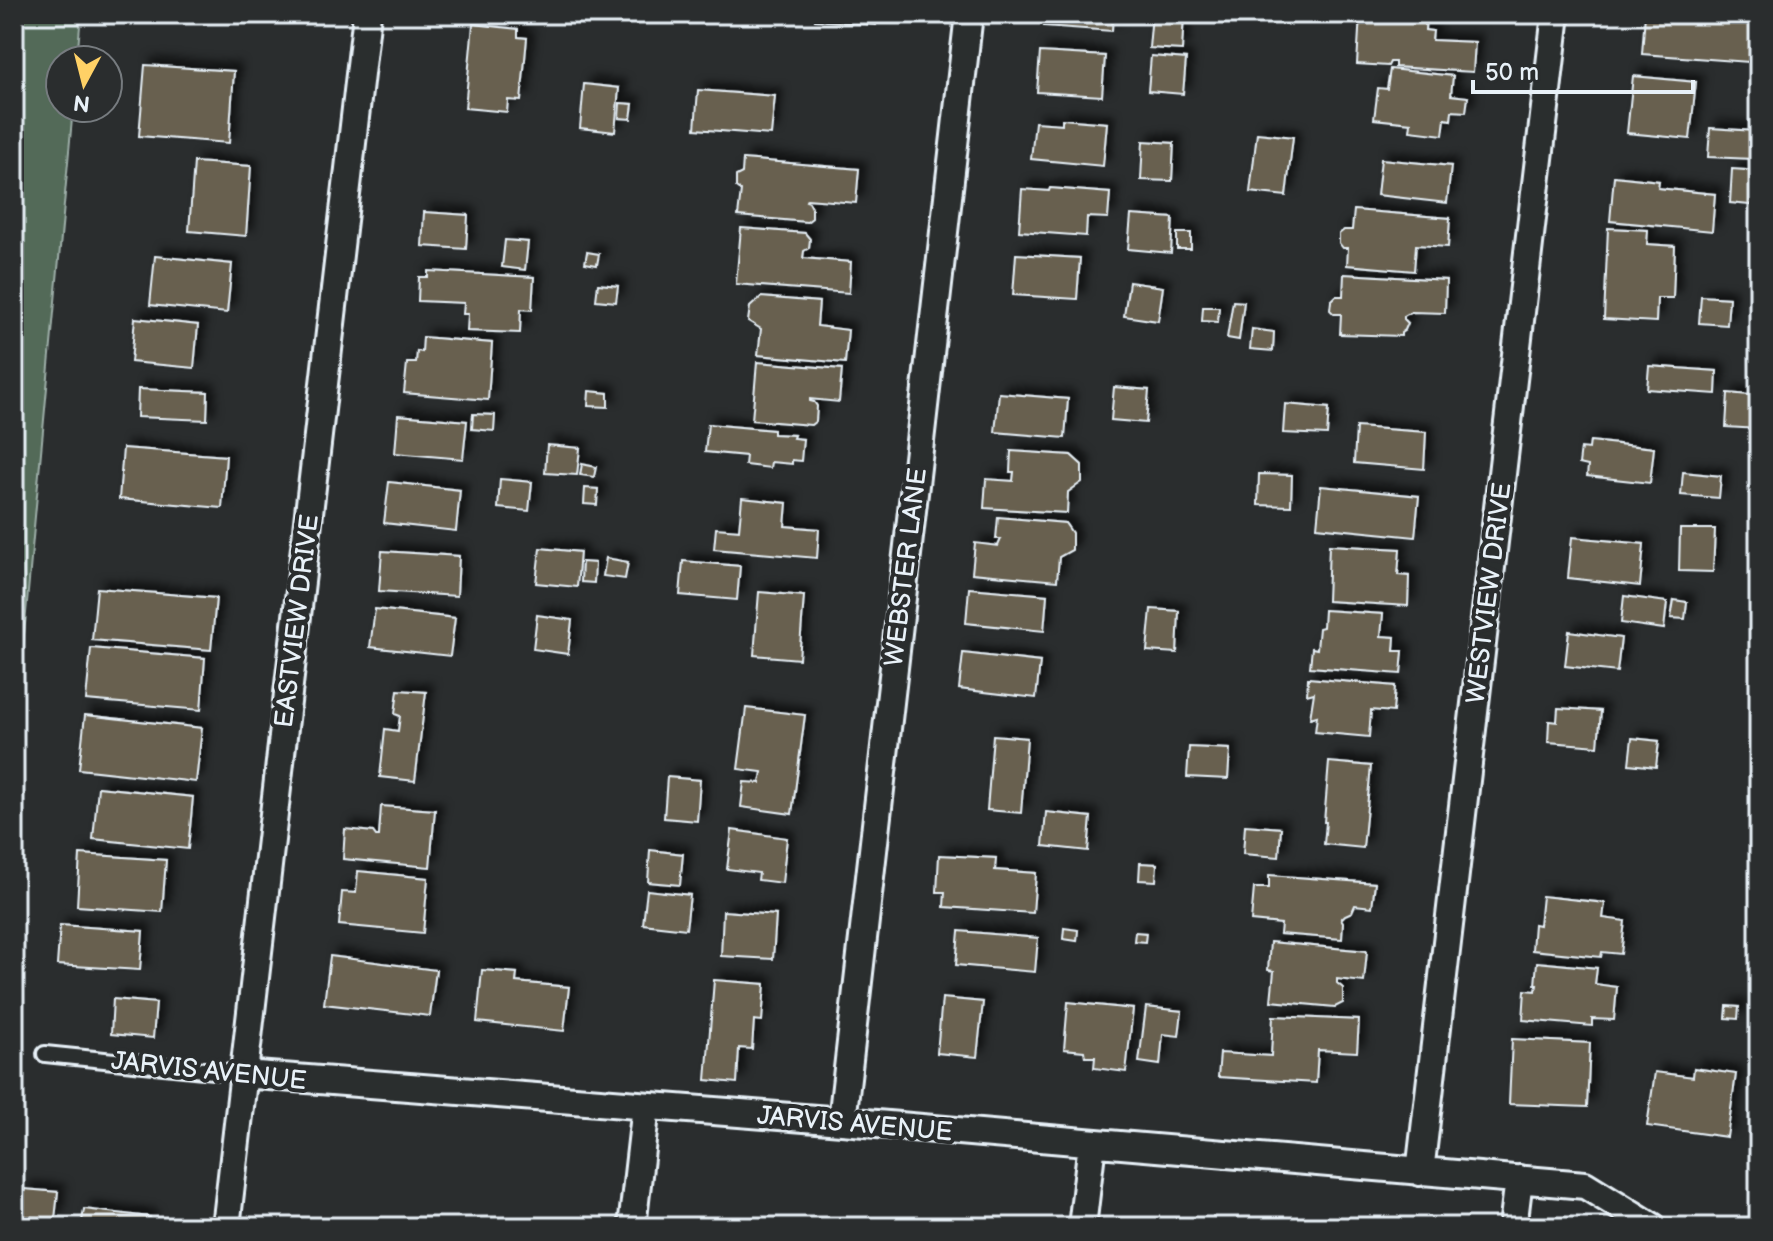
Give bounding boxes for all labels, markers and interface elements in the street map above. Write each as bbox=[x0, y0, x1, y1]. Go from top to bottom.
north arrow bbox=[44, 44, 124, 124]
scale bar bbox=[1473, 44, 1693, 94]
text: 50 m bbox=[1485, 58, 1539, 87]
text: N bbox=[72, 88, 92, 117]
street label: WEBSTER LANE bbox=[879, 466, 934, 668]
street label: WESTVIEW DRIVE bbox=[1461, 481, 1518, 705]
street label: EASTVIEW DRIVE bbox=[269, 513, 326, 730]
street label: JARVIS AVENUE bbox=[110, 1046, 308, 1097]
street label: JARVIS AVENUE bbox=[756, 1101, 954, 1148]

